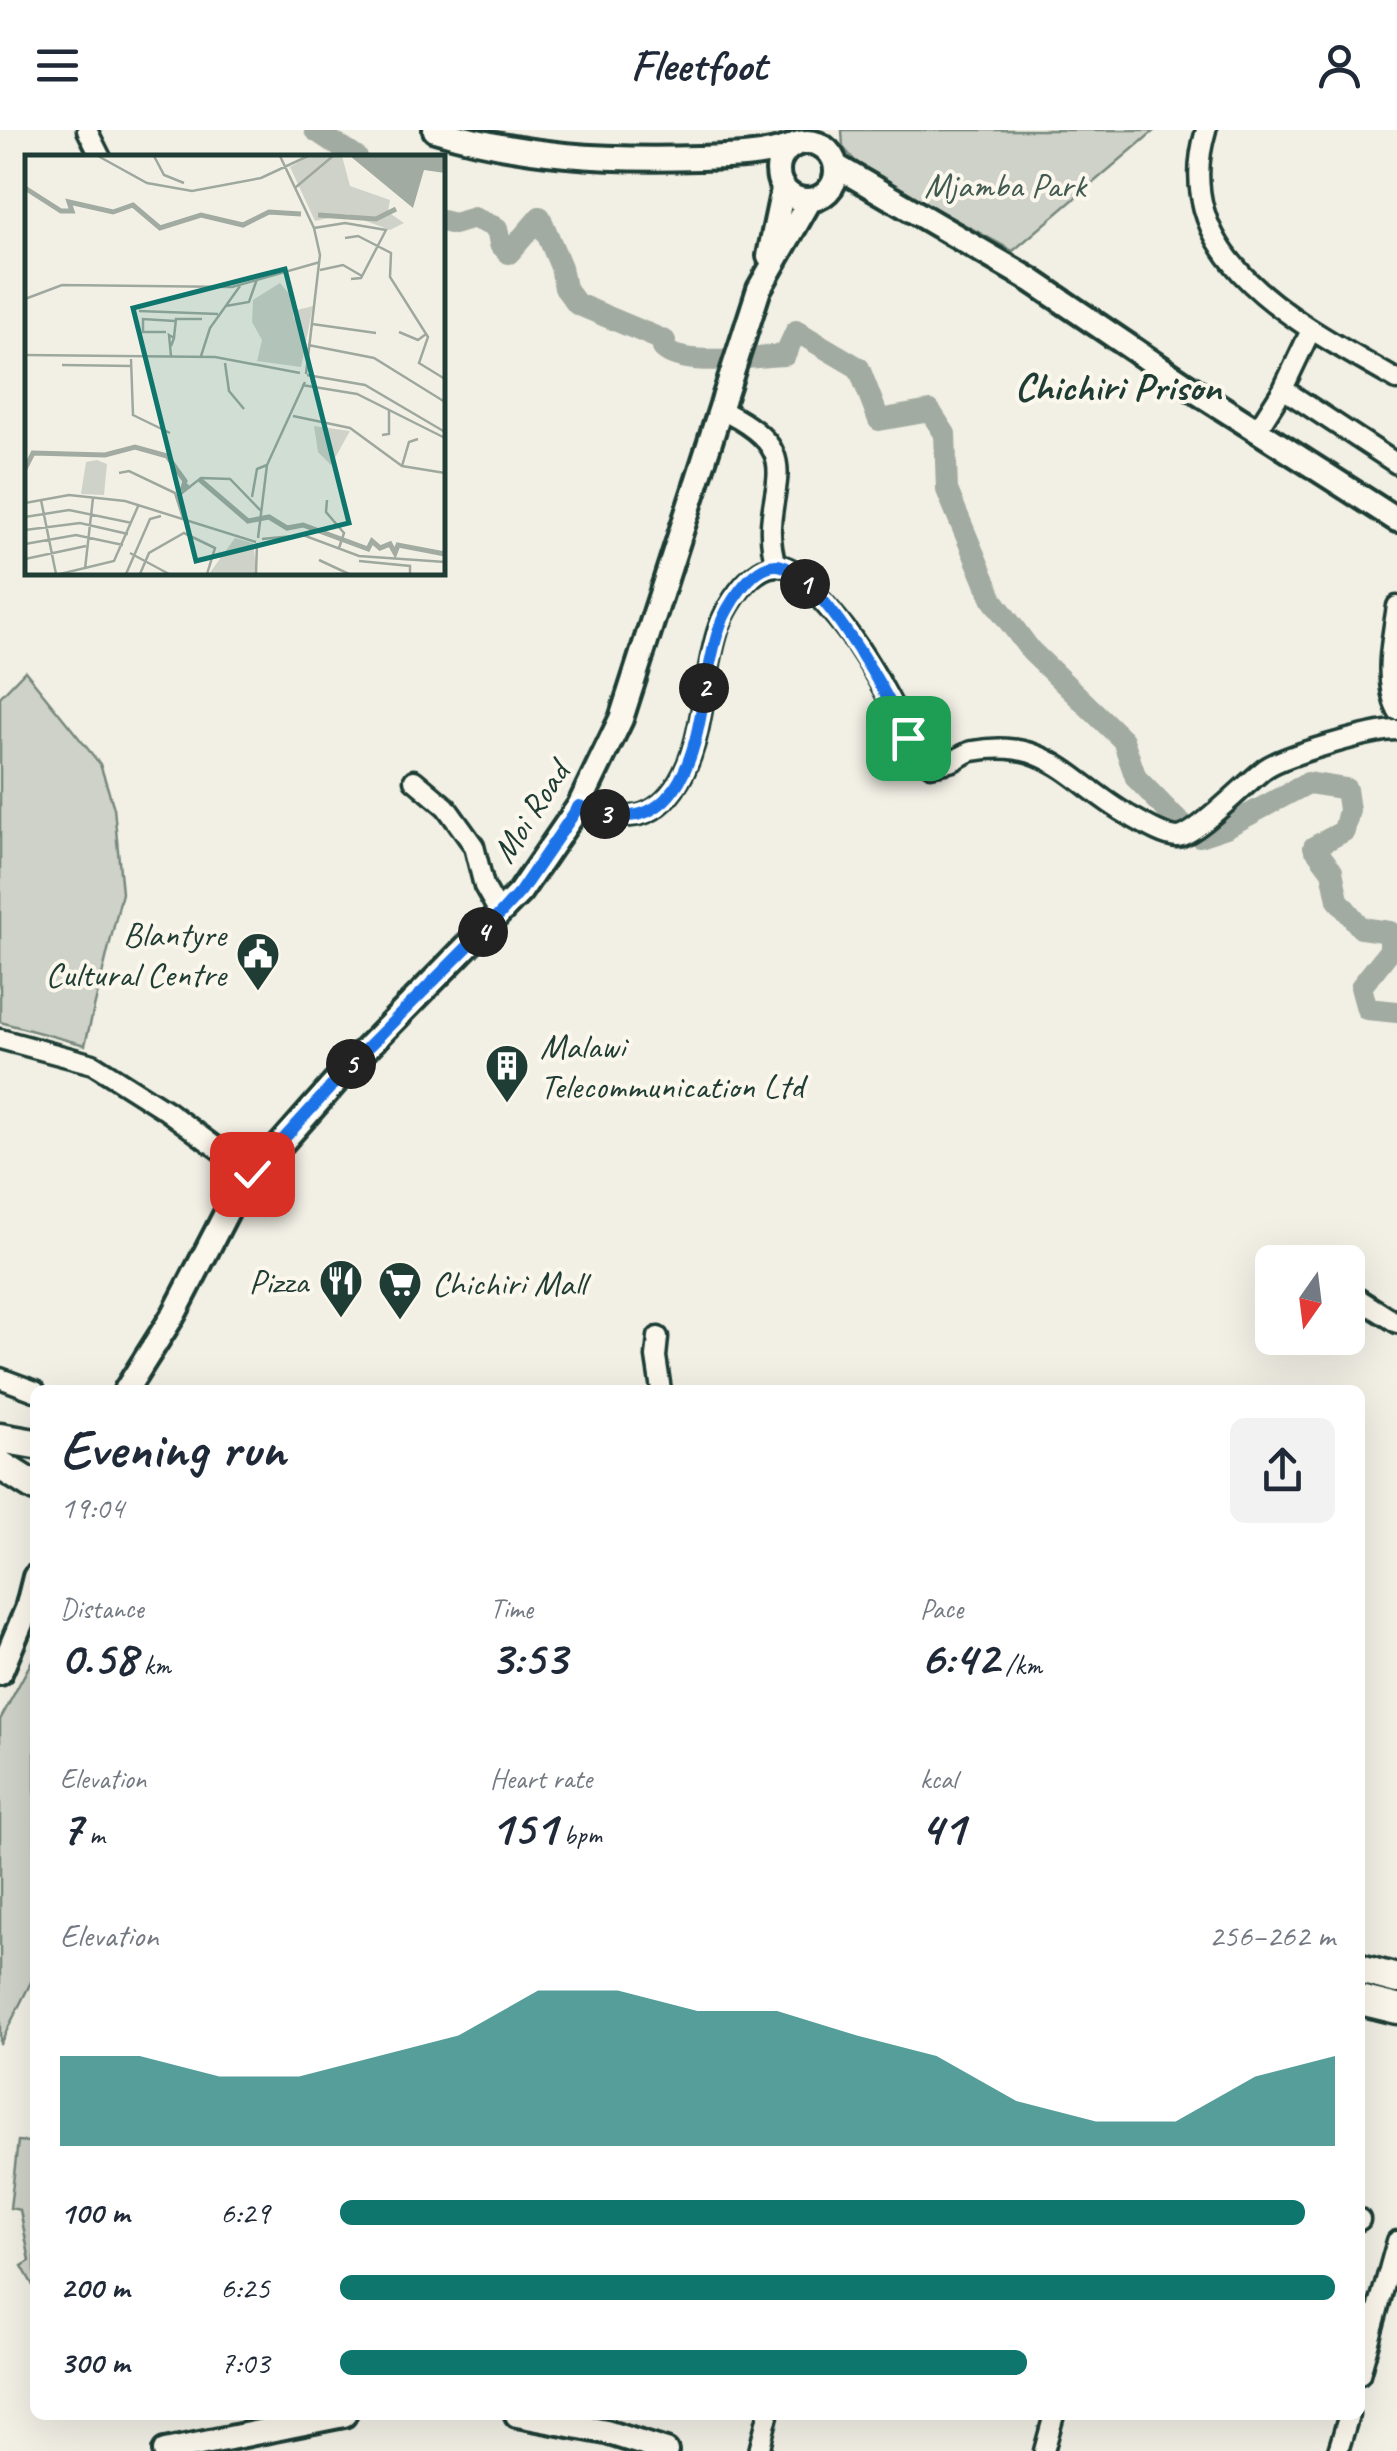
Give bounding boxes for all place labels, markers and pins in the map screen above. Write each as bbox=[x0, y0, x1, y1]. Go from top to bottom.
pin: 1 bbox=[780, 559, 830, 609]
pin: 2 bbox=[679, 663, 729, 713]
pin bbox=[866, 696, 951, 781]
pin: 3 bbox=[580, 789, 630, 839]
pin: 4 bbox=[458, 907, 508, 957]
place label: Blantyre Cultural Centre bbox=[46, 912, 229, 997]
public building icon: Blantyre Cultural Centre bbox=[235, 931, 281, 992]
place label: Malawi Telecommunication Ltd bbox=[540, 1024, 809, 1109]
pin: 5 bbox=[326, 1039, 376, 1089]
building icon: Malawi Telecommunication Ltd bbox=[484, 1043, 530, 1104]
pin bbox=[210, 1132, 295, 1217]
restaurant icon: Pizza bbox=[318, 1258, 364, 1319]
place label: Pizza bbox=[249, 1259, 310, 1304]
supermarket icon: Chichiri Mall bbox=[377, 1260, 423, 1321]
place label: Chichiri Mall bbox=[432, 1261, 592, 1306]

